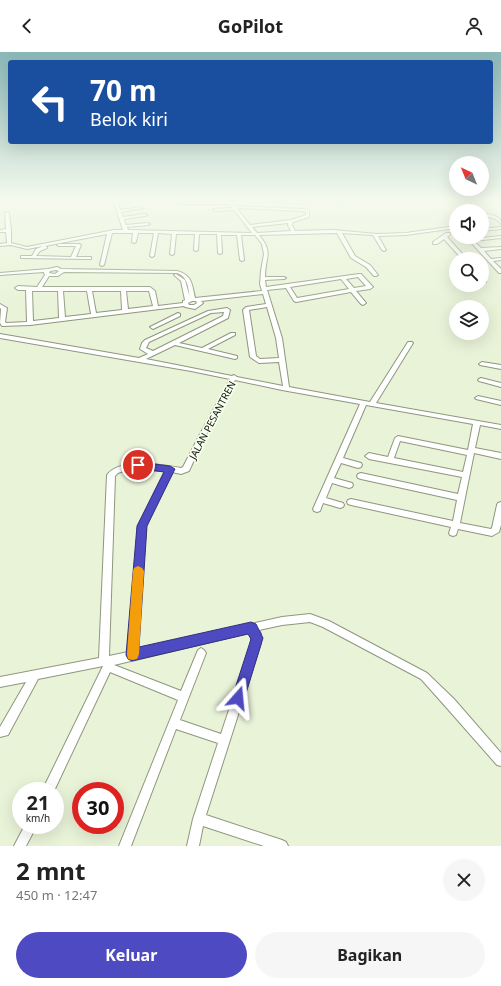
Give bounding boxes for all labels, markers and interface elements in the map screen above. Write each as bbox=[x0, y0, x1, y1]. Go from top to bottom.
text: GoPilot bbox=[218, 14, 283, 38]
icon: back bbox=[16, 15, 38, 37]
icon: person bbox=[463, 15, 485, 37]
text: 70 m bbox=[90, 71, 157, 109]
icon: left bbox=[24, 76, 76, 128]
text: Belok kiri bbox=[90, 107, 168, 131]
north arrow bbox=[449, 156, 489, 196]
map controls bbox=[449, 156, 489, 340]
button: sound bbox=[449, 204, 489, 244]
button: search bbox=[449, 252, 489, 292]
button: layers bbox=[449, 300, 489, 340]
street label: JALAN PESANTREN bbox=[185, 378, 239, 463]
pin bbox=[121, 448, 155, 482]
icon: arrive bbox=[127, 454, 149, 476]
position arrow bbox=[217, 677, 259, 719]
speed limit sign: 30 bbox=[72, 782, 124, 834]
text: 21 bbox=[27, 789, 49, 816]
text: km/h bbox=[26, 811, 50, 825]
text: 2 mnt bbox=[16, 854, 85, 887]
button: close bbox=[443, 859, 485, 901]
text: 450 m · 12:47 bbox=[16, 886, 97, 904]
button: Keluar bbox=[16, 932, 247, 978]
button: Bagikan bbox=[255, 932, 485, 978]

